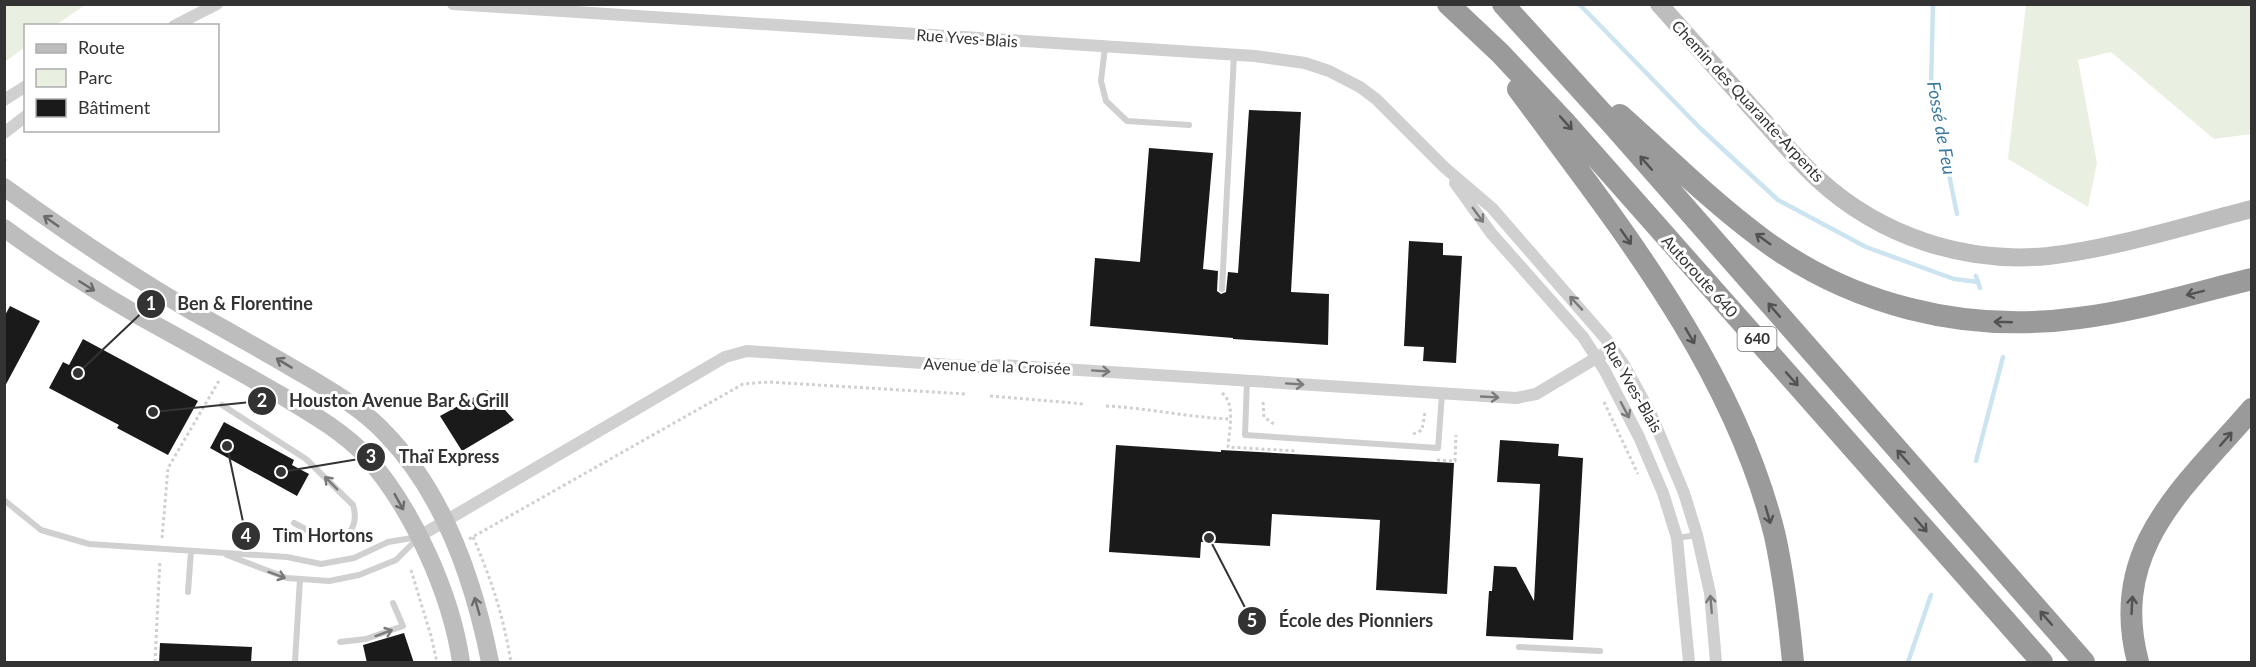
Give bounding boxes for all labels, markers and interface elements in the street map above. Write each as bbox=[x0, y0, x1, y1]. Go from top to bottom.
street label: Chemin des Quarante-Arpents bbox=[1668, 16, 1828, 185]
legend bbox=[24, 24, 219, 132]
street label: Rue Yves-Blais bbox=[916, 24, 1018, 51]
text: Route bbox=[78, 36, 125, 58]
text: Parc bbox=[78, 66, 113, 88]
water label: Fossé de Feu bbox=[1923, 79, 1961, 176]
text: Bâtiment bbox=[78, 96, 151, 118]
one-way arrow bbox=[1559, 115, 1573, 130]
one-way arrow bbox=[1639, 156, 1653, 171]
one-way arrow bbox=[1472, 206, 1484, 222]
one-way arrow bbox=[44, 215, 60, 227]
one-way arrow bbox=[1620, 228, 1632, 245]
street label: Autoroute 640 bbox=[1659, 231, 1742, 321]
one-way arrow bbox=[1755, 233, 1771, 245]
one-way arrow bbox=[78, 280, 95, 292]
callout: Ben & Florentine bbox=[136, 286, 325, 322]
one-way arrow bbox=[2185, 288, 2204, 300]
text: 1 bbox=[146, 292, 156, 314]
text: Ben & Florentine bbox=[177, 292, 313, 314]
one-way arrow bbox=[1569, 296, 1583, 311]
one-way arrow bbox=[1767, 303, 1781, 318]
one-way arrow bbox=[1993, 316, 2013, 327]
one-way arrow bbox=[1685, 327, 1696, 345]
road number: 640 bbox=[1738, 327, 1776, 351]
street label: Rue Yves-Blais bbox=[1600, 338, 1667, 436]
street label: Avenue de la Croisée bbox=[923, 353, 1071, 378]
one-way arrow bbox=[276, 356, 293, 368]
one-way arrow bbox=[1090, 366, 1110, 377]
one-way arrow bbox=[1785, 372, 1799, 387]
one-way arrow bbox=[1285, 379, 1305, 390]
callout: Houston Avenue Bar & Grill bbox=[247, 383, 522, 419]
text: 2 bbox=[257, 389, 267, 411]
text: Houston Avenue Bar & Grill bbox=[289, 389, 509, 411]
one-way arrow bbox=[1480, 391, 1499, 402]
one-way arrow bbox=[1620, 401, 1632, 419]
one-way arrow bbox=[2219, 432, 2233, 447]
callout: Thaï Express bbox=[356, 439, 511, 475]
text: 3 bbox=[366, 445, 376, 467]
text: Thaï Express bbox=[399, 445, 499, 467]
one-way arrow bbox=[1896, 449, 1910, 464]
one-way arrow bbox=[323, 476, 338, 491]
one-way arrow bbox=[394, 492, 405, 510]
one-way arrow bbox=[1763, 505, 1774, 524]
callout: Tim Hortons bbox=[231, 518, 386, 554]
one-way arrow bbox=[1914, 518, 1928, 533]
text: 4 bbox=[241, 524, 251, 546]
text: Tim Hortons bbox=[273, 524, 373, 546]
one-way arrow bbox=[267, 570, 286, 581]
one-way arrow bbox=[1705, 595, 1716, 615]
one-way arrow bbox=[2127, 595, 2138, 615]
one-way arrow bbox=[471, 597, 482, 616]
callout: École des Pionniers bbox=[1237, 603, 1445, 639]
text: 5 bbox=[1247, 609, 1257, 631]
text: École des Pionniers bbox=[1279, 609, 1433, 631]
one-way arrow bbox=[2039, 611, 2053, 626]
one-way arrow bbox=[374, 626, 393, 637]

